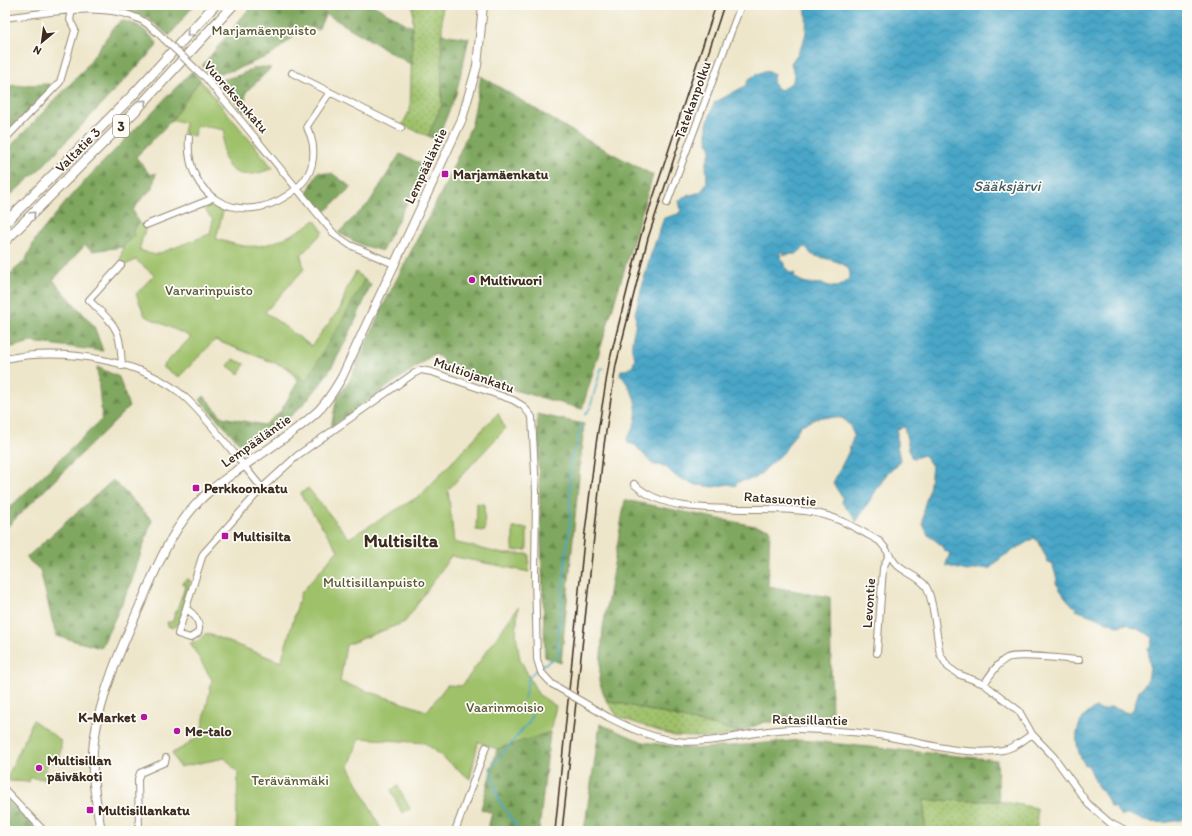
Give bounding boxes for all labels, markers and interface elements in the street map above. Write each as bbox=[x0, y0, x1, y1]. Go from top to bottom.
north arrow bbox=[22, 22, 62, 62]
park label: Marjamäenpuisto bbox=[212, 22, 316, 39]
one-way arrow bbox=[187, 29, 194, 37]
text: N bbox=[31, 43, 44, 58]
street label: Vuoreksenkatu bbox=[200, 57, 272, 137]
street label: Tatekanpolku bbox=[671, 59, 715, 141]
one-way arrow bbox=[139, 99, 147, 107]
road number: 3 bbox=[113, 115, 129, 137]
street label: Valtatie 3 bbox=[52, 123, 105, 176]
street label: Lempääläntie bbox=[401, 125, 451, 207]
place label: Marjamäenkatu bbox=[453, 166, 549, 183]
marker: Marjamäenkatu bbox=[440, 169, 450, 179]
water label: Sääksjärvi bbox=[974, 177, 1043, 195]
one-way arrow bbox=[28, 211, 36, 219]
place label: Multivuori bbox=[480, 272, 542, 289]
marker: Multivuori bbox=[467, 275, 477, 285]
park label: Varvarinpuisto bbox=[165, 282, 253, 299]
street label: Multiojankatu bbox=[431, 353, 517, 397]
street label: Lempääläntie bbox=[218, 410, 295, 471]
place label: Perkkoonkatu bbox=[204, 480, 288, 497]
marker: Perkkoonkatu bbox=[191, 483, 201, 493]
street label: Ratasuontie bbox=[743, 488, 817, 510]
place label: Multisilta bbox=[233, 528, 292, 545]
district label: Multisilta bbox=[364, 530, 439, 552]
marker: Multisilta bbox=[220, 531, 230, 541]
park label: Multisillanpuisto bbox=[323, 574, 425, 591]
street label: Levontie bbox=[859, 577, 879, 629]
park label: Vaarinmoisio bbox=[466, 699, 544, 716]
place label: K-Market bbox=[78, 709, 137, 726]
street label: Ratasillantie bbox=[772, 711, 848, 729]
marker: K-Market bbox=[139, 712, 149, 722]
place label: Me-talo bbox=[185, 723, 232, 740]
marker: Me-talo bbox=[172, 726, 182, 736]
place label: Multisillan päiväkoti bbox=[46, 752, 112, 785]
marker: Multisillan päiväkoti bbox=[34, 763, 44, 773]
park label: Terävänmäki bbox=[251, 772, 329, 789]
place label: Multisillankatu bbox=[98, 802, 190, 819]
marker: Multisillankatu bbox=[85, 805, 95, 815]

